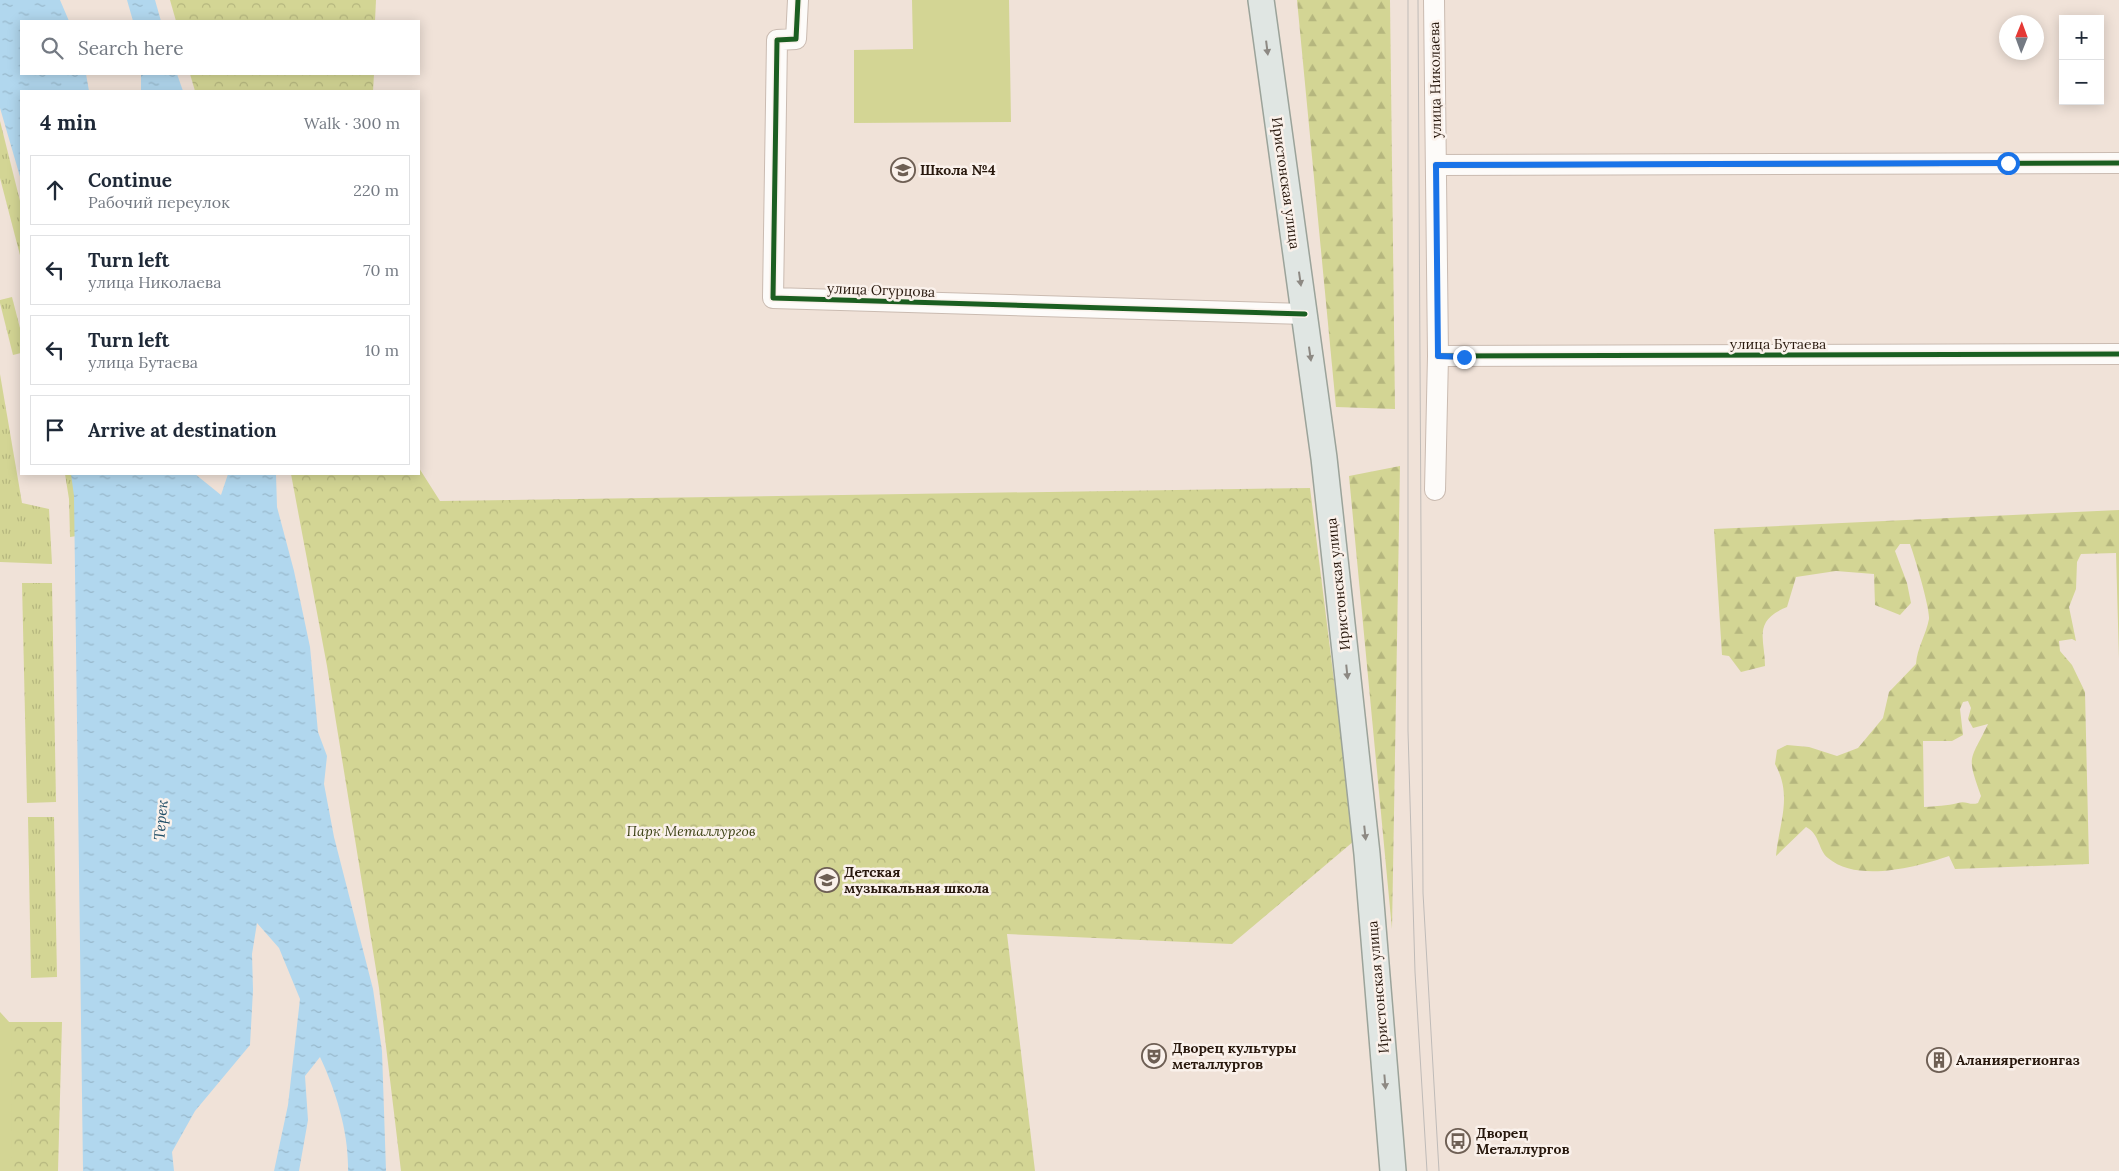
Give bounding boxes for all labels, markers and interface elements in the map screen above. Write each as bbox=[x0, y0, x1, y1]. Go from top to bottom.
north arrow bbox=[1999, 15, 2044, 60]
map controls bbox=[2059, 15, 2104, 105]
button: + bbox=[2059, 15, 2104, 60]
search box bbox=[20, 20, 420, 75]
street label: улица Николаева bbox=[1425, 21, 1445, 139]
icon: search bbox=[38, 34, 66, 62]
text: Search here bbox=[78, 36, 184, 60]
one-way arrow bbox=[1263, 41, 1271, 57]
button: − bbox=[2059, 60, 2104, 105]
text: 4 min bbox=[40, 109, 97, 136]
text: Walk · 300 m bbox=[304, 113, 400, 133]
street label: Иристонская улица bbox=[1268, 116, 1304, 250]
route start bbox=[1997, 152, 2020, 175]
school or university icon: Школа №4 bbox=[890, 157, 916, 183]
place label: Школа №4 bbox=[920, 161, 996, 179]
text: Continue bbox=[88, 168, 172, 192]
icon: ahead bbox=[41, 176, 69, 204]
text: 220 m bbox=[353, 180, 399, 200]
text: Рабочий переулок bbox=[88, 192, 230, 212]
text: Turn left bbox=[88, 248, 169, 272]
icon: left bbox=[41, 256, 69, 284]
text: 70 m bbox=[363, 260, 399, 280]
one-way arrow bbox=[1296, 271, 1304, 287]
text: улица Николаева bbox=[88, 272, 221, 292]
street label: улица Огурцова bbox=[827, 279, 935, 301]
text: Turn left bbox=[88, 328, 169, 352]
street label: улица Бутаева bbox=[1730, 335, 1826, 353]
icon: left bbox=[41, 336, 69, 364]
text: 10 m bbox=[365, 340, 399, 360]
one-way arrow bbox=[1306, 346, 1314, 362]
route end bbox=[1453, 346, 1476, 369]
text: улица Бутаева bbox=[88, 352, 198, 372]
icon: arrive bbox=[41, 416, 69, 444]
text: Arrive at destination bbox=[88, 418, 277, 442]
street label: Иристонская улица bbox=[1322, 517, 1354, 651]
one-way arrow bbox=[1343, 664, 1351, 680]
water label: Терек bbox=[149, 799, 172, 841]
park label: Парк Металлургов bbox=[627, 822, 755, 840]
one-way arrow bbox=[1361, 826, 1369, 842]
place label: Детская музыкальная школа bbox=[844, 863, 990, 897]
school or university icon: Детская музыкальная школа bbox=[814, 867, 840, 893]
street label: Иристонская улица bbox=[1363, 920, 1393, 1054]
place label: Дворец культуры металлургов bbox=[1172, 1039, 1297, 1073]
theatre icon: Дворец культуры металлургов bbox=[1141, 1043, 1167, 1069]
building icon: Аланиярегионгаз bbox=[1926, 1047, 1952, 1073]
place label: Аланиярегионгаз bbox=[1956, 1051, 2080, 1069]
one-way arrow bbox=[1382, 1075, 1390, 1091]
place label: Дворец Металлургов bbox=[1476, 1124, 1570, 1158]
bus stop icon: Дворец Металлургов bbox=[1445, 1128, 1471, 1154]

